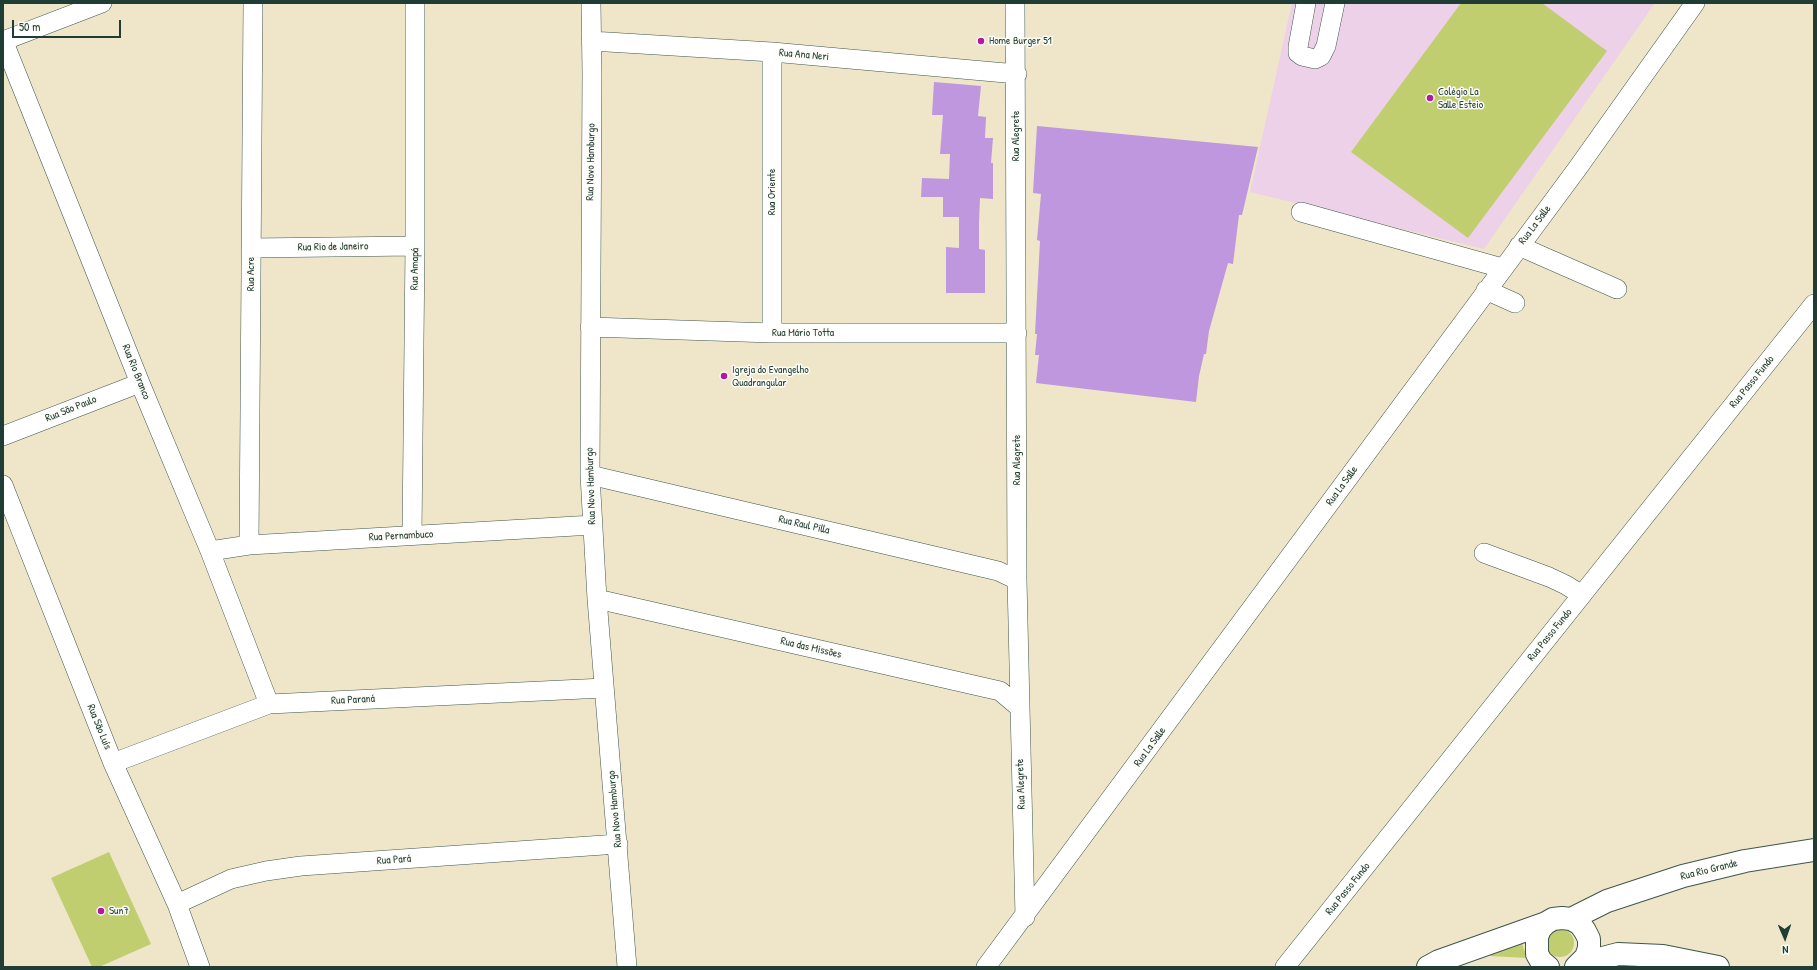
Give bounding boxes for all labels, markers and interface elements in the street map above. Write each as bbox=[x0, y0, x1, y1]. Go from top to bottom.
scale bar bbox=[14, 12, 123, 38]
text: 50 m bbox=[19, 18, 40, 35]
place label: Home Burger 51 bbox=[989, 34, 1052, 48]
marker: Home Burger 51 bbox=[976, 36, 986, 46]
street label: Rua Ana Neri bbox=[778, 46, 830, 64]
place label: Colégio La Salle Esteio bbox=[1438, 85, 1483, 111]
marker: Colégio La Salle Esteio bbox=[1425, 93, 1435, 103]
street label: Rua Alegrete bbox=[1009, 111, 1023, 161]
street label: Rua Novo Hamburgo bbox=[584, 123, 598, 201]
street label: Rua Oriente bbox=[765, 169, 779, 215]
street label: Rua La Salle bbox=[1516, 203, 1554, 247]
street label: Rua Rio de Janeiro bbox=[298, 240, 368, 254]
street label: Rua Amapá bbox=[408, 248, 422, 290]
street label: Rua Acre bbox=[244, 257, 258, 291]
street label: Rua Mário Totta bbox=[772, 326, 834, 340]
street label: Rua Rio Branco bbox=[119, 342, 153, 402]
street label: Rua Passo Fundo bbox=[1727, 353, 1777, 411]
place label: Igreja do Evangelho Quadrangular bbox=[732, 363, 809, 389]
marker: Igreja do Evangelho Quadrangular bbox=[719, 371, 729, 381]
street label: Rua São Paulo bbox=[44, 393, 98, 425]
street label: Rua Alegrete bbox=[1010, 435, 1024, 485]
street label: Rua Novo Hamburgo bbox=[583, 447, 599, 525]
street label: Rua La Salle bbox=[1323, 464, 1361, 508]
street label: Rua Raul Pilla bbox=[777, 513, 831, 537]
street label: Rua Pernambuco bbox=[368, 528, 434, 544]
street label: Rua Passo Fundo bbox=[1525, 606, 1575, 664]
street label: Rua das Missões bbox=[779, 635, 843, 661]
street label: Rua Paraná bbox=[331, 692, 375, 708]
street label: Rua São Luís bbox=[84, 702, 114, 752]
street label: Rua La Salle bbox=[1131, 725, 1169, 769]
street label: Rua Alegrete bbox=[1014, 758, 1028, 810]
street label: Rua Novo Hamburgo bbox=[605, 770, 625, 848]
street label: Rua Pará bbox=[376, 852, 412, 868]
street label: Rua Rio Grande bbox=[1679, 857, 1739, 883]
street label: Rua Passo Fundo bbox=[1323, 860, 1373, 918]
place label: Sun7 bbox=[109, 904, 129, 918]
marker: Sun7 bbox=[96, 906, 106, 916]
north arrow bbox=[1765, 918, 1805, 958]
text: N bbox=[1782, 943, 1789, 957]

